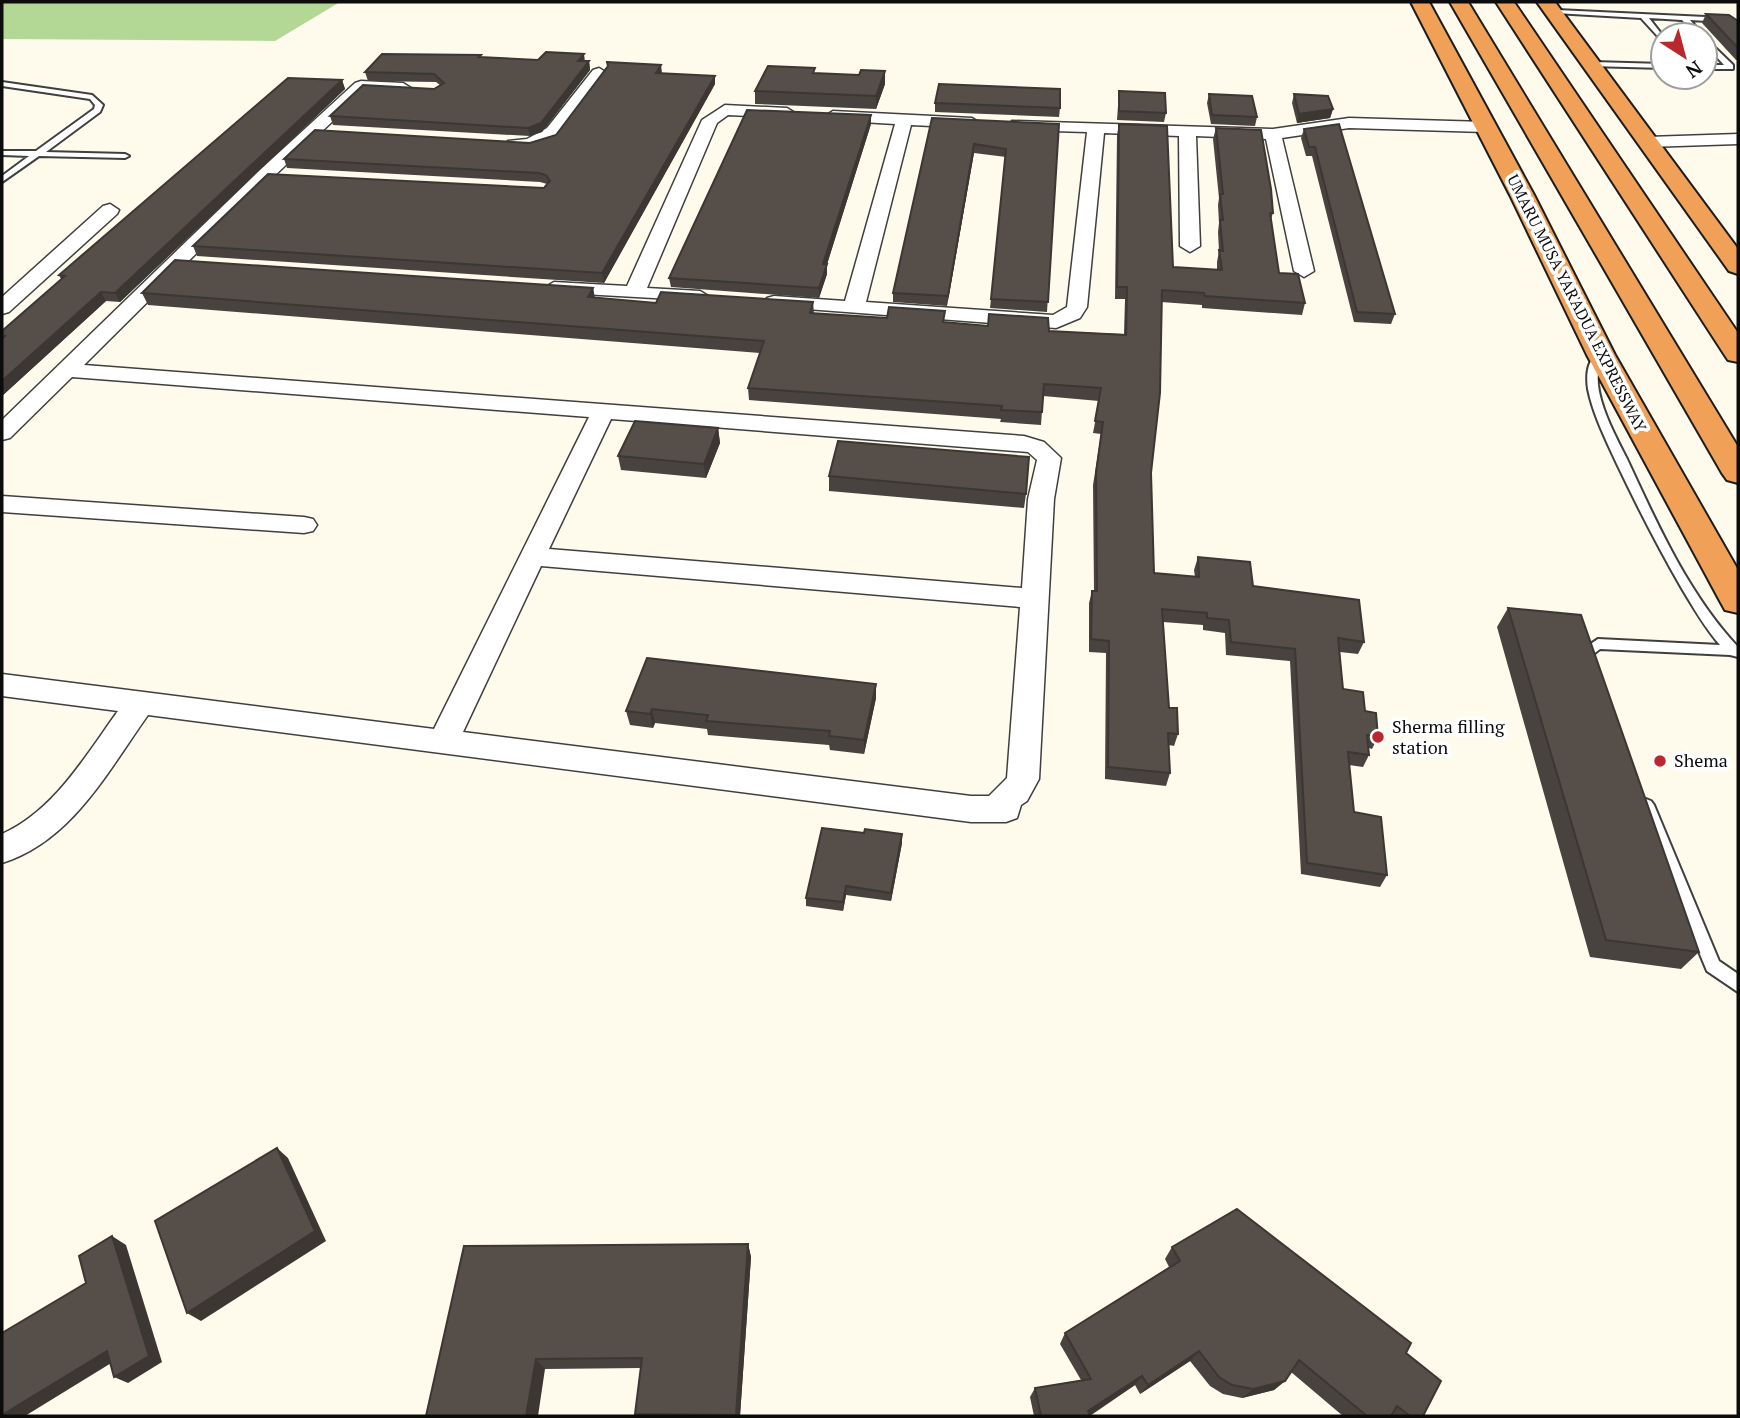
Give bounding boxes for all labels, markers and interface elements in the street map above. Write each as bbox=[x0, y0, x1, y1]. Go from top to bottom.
north arrow bbox=[1649, 21, 1719, 91]
text: N bbox=[1681, 56, 1707, 85]
street label: UMARU MUSA YAR'ADUA EXPRESSWAY bbox=[1502, 170, 1652, 436]
place label: Sherma filling station bbox=[1392, 714, 1505, 759]
marker: Sherma filling station bbox=[1370, 729, 1386, 745]
place label: Shema bbox=[1674, 748, 1728, 772]
marker: Shema bbox=[1652, 753, 1668, 769]

